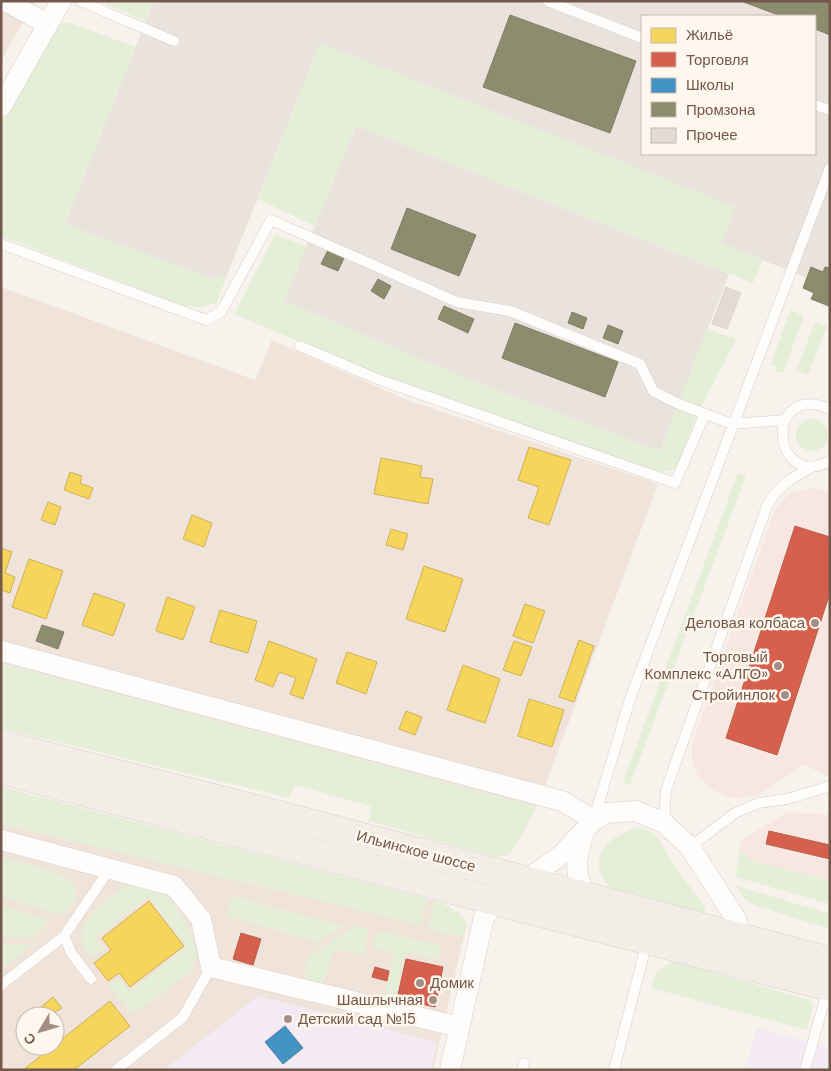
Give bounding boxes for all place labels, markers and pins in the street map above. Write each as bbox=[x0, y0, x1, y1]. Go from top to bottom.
place label: Деловая колбаса bbox=[686, 613, 806, 633]
marker: Деловая колбаса bbox=[809, 617, 821, 629]
place label: Торговый Комплекс «АЛГО» bbox=[644, 647, 768, 684]
marker: Торговый Комплекс «АЛГО» bbox=[772, 660, 784, 672]
place label: Стройинлок bbox=[692, 685, 775, 705]
marker: Стройинлок bbox=[779, 689, 791, 701]
place label: Домик bbox=[430, 973, 474, 993]
marker: Домик bbox=[414, 977, 426, 989]
place label: Шашлычная bbox=[337, 990, 423, 1010]
marker: Шашлычная bbox=[427, 994, 439, 1006]
place label: Детский сад №15 bbox=[298, 1009, 416, 1029]
marker: Детский сад №15 bbox=[282, 1013, 294, 1025]

